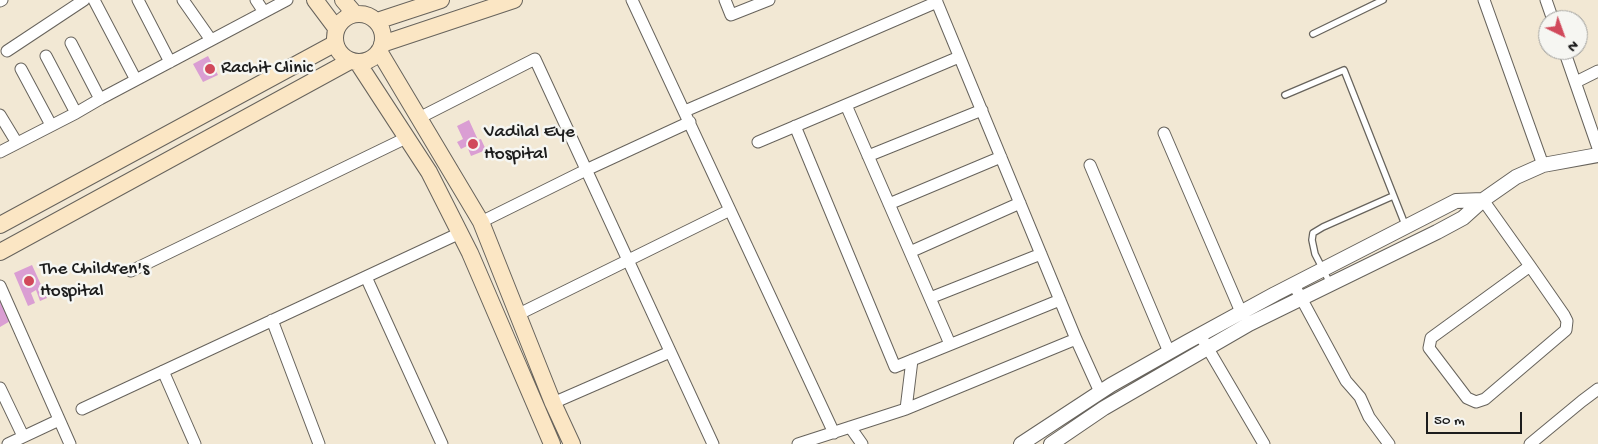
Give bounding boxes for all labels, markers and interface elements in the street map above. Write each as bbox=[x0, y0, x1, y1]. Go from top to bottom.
north arrow bbox=[1538, 10, 1588, 60]
text: N bbox=[1564, 36, 1582, 55]
place label: Rachit Clinic bbox=[221, 58, 313, 80]
marker: Rachit Clinic bbox=[203, 62, 217, 76]
place label: Vadilal Eye Hospital bbox=[484, 122, 575, 166]
marker: Vadilal Eye Hospital bbox=[466, 137, 480, 151]
place label: The Children's Hospital bbox=[40, 259, 149, 303]
marker: The Children's Hospital bbox=[22, 274, 36, 288]
scale bar bbox=[1428, 402, 1524, 434]
text: 50 m bbox=[1434, 412, 1465, 430]

